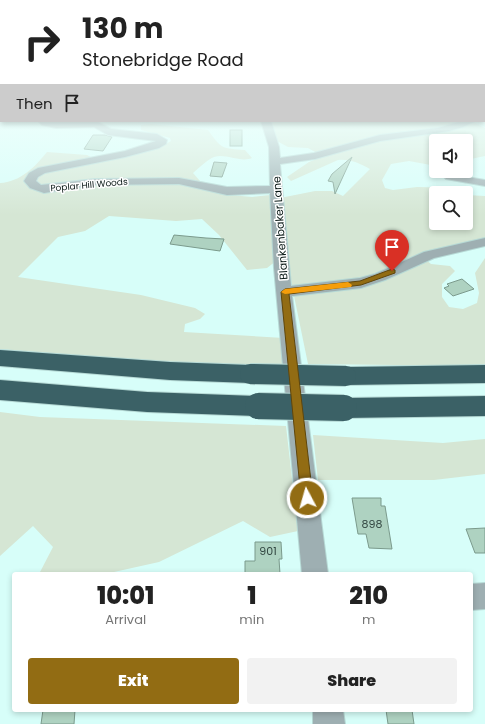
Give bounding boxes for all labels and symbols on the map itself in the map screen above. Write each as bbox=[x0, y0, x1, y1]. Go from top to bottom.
street label: Blankenbaker Lane bbox=[268, 175, 292, 280]
street label: Poplar Hill Woods bbox=[50, 176, 128, 194]
pin bbox=[375, 230, 409, 271]
position arrow bbox=[286, 477, 328, 519]
house number: 898 bbox=[362, 516, 382, 532]
house number: 901 bbox=[259, 543, 277, 559]

